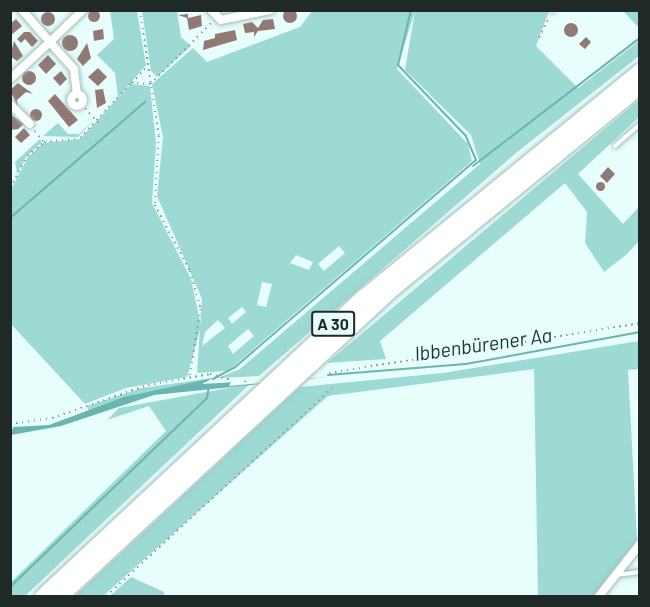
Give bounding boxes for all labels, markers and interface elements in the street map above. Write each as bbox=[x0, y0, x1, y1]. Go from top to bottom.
road number: A 30 bbox=[310, 311, 356, 337]
water label: Ibbenbürener Aa bbox=[413, 322, 553, 366]

